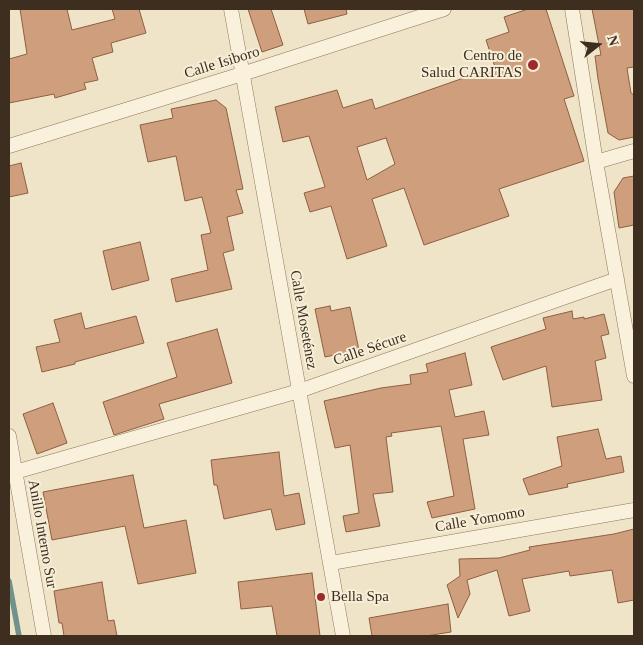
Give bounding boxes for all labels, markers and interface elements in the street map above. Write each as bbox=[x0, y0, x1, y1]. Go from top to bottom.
north arrow bbox=[573, 20, 623, 70]
text: N bbox=[604, 34, 622, 48]
street label: Calle Isiboro bbox=[182, 43, 262, 83]
place label: Centro de Salud CARITAS bbox=[421, 47, 522, 82]
marker: Centro de Salud CARITAS bbox=[526, 58, 540, 72]
street label: Calle Moseténez bbox=[285, 269, 321, 371]
street label: Calle Sécure bbox=[331, 328, 409, 370]
street label: Anillo Interno Sur bbox=[24, 478, 60, 590]
street label: Calle Yomomo bbox=[434, 503, 526, 537]
place label: Bella Spa bbox=[331, 588, 389, 606]
marker: Bella Spa bbox=[315, 591, 327, 603]

